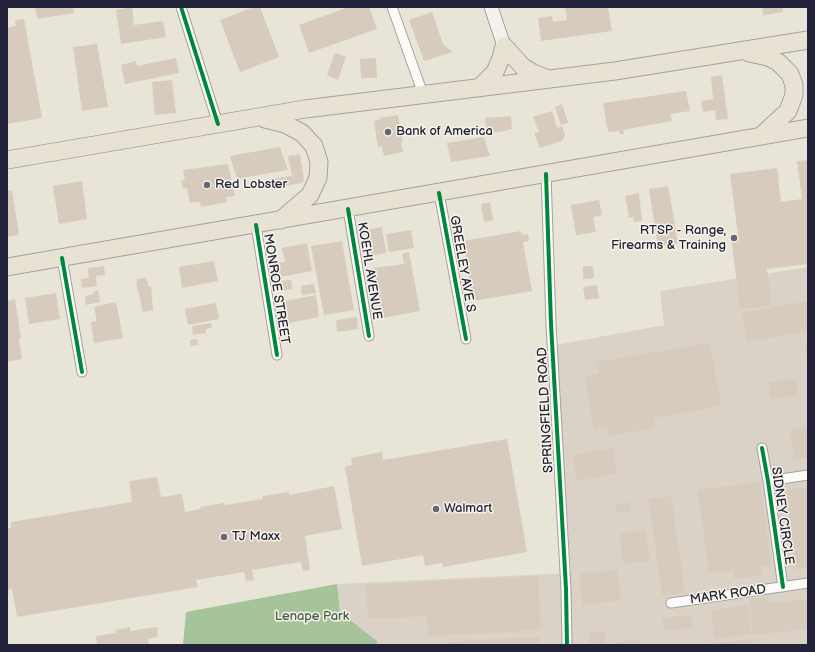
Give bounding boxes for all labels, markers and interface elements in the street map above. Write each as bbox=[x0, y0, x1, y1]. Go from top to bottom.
place label: Bank of America bbox=[396, 124, 493, 140]
marker: Bank of America bbox=[383, 127, 393, 137]
place label: Red Lobster bbox=[215, 177, 287, 193]
marker: Red Lobster bbox=[202, 180, 212, 190]
street label: GREELEY AVE S bbox=[446, 214, 478, 314]
street label: KOEHL AVENUE bbox=[354, 221, 384, 321]
place label: RTSP - Range, Firearms & Training bbox=[611, 223, 726, 254]
street label: MONROE STREET bbox=[260, 233, 292, 345]
marker: RTSP - Range, Firearms & Training bbox=[729, 233, 739, 243]
street label: SPRINGFIELD ROAD bbox=[535, 347, 557, 473]
street label: SIDNEY CIRCLE bbox=[767, 466, 797, 566]
place label: Walmart bbox=[444, 501, 492, 517]
marker: Walmart bbox=[431, 504, 441, 514]
place label: TJ Maxx bbox=[232, 529, 280, 545]
marker: TJ Maxx bbox=[219, 532, 229, 542]
street label: MARK ROAD bbox=[689, 582, 767, 608]
park label: Lenape Park bbox=[275, 609, 349, 625]

